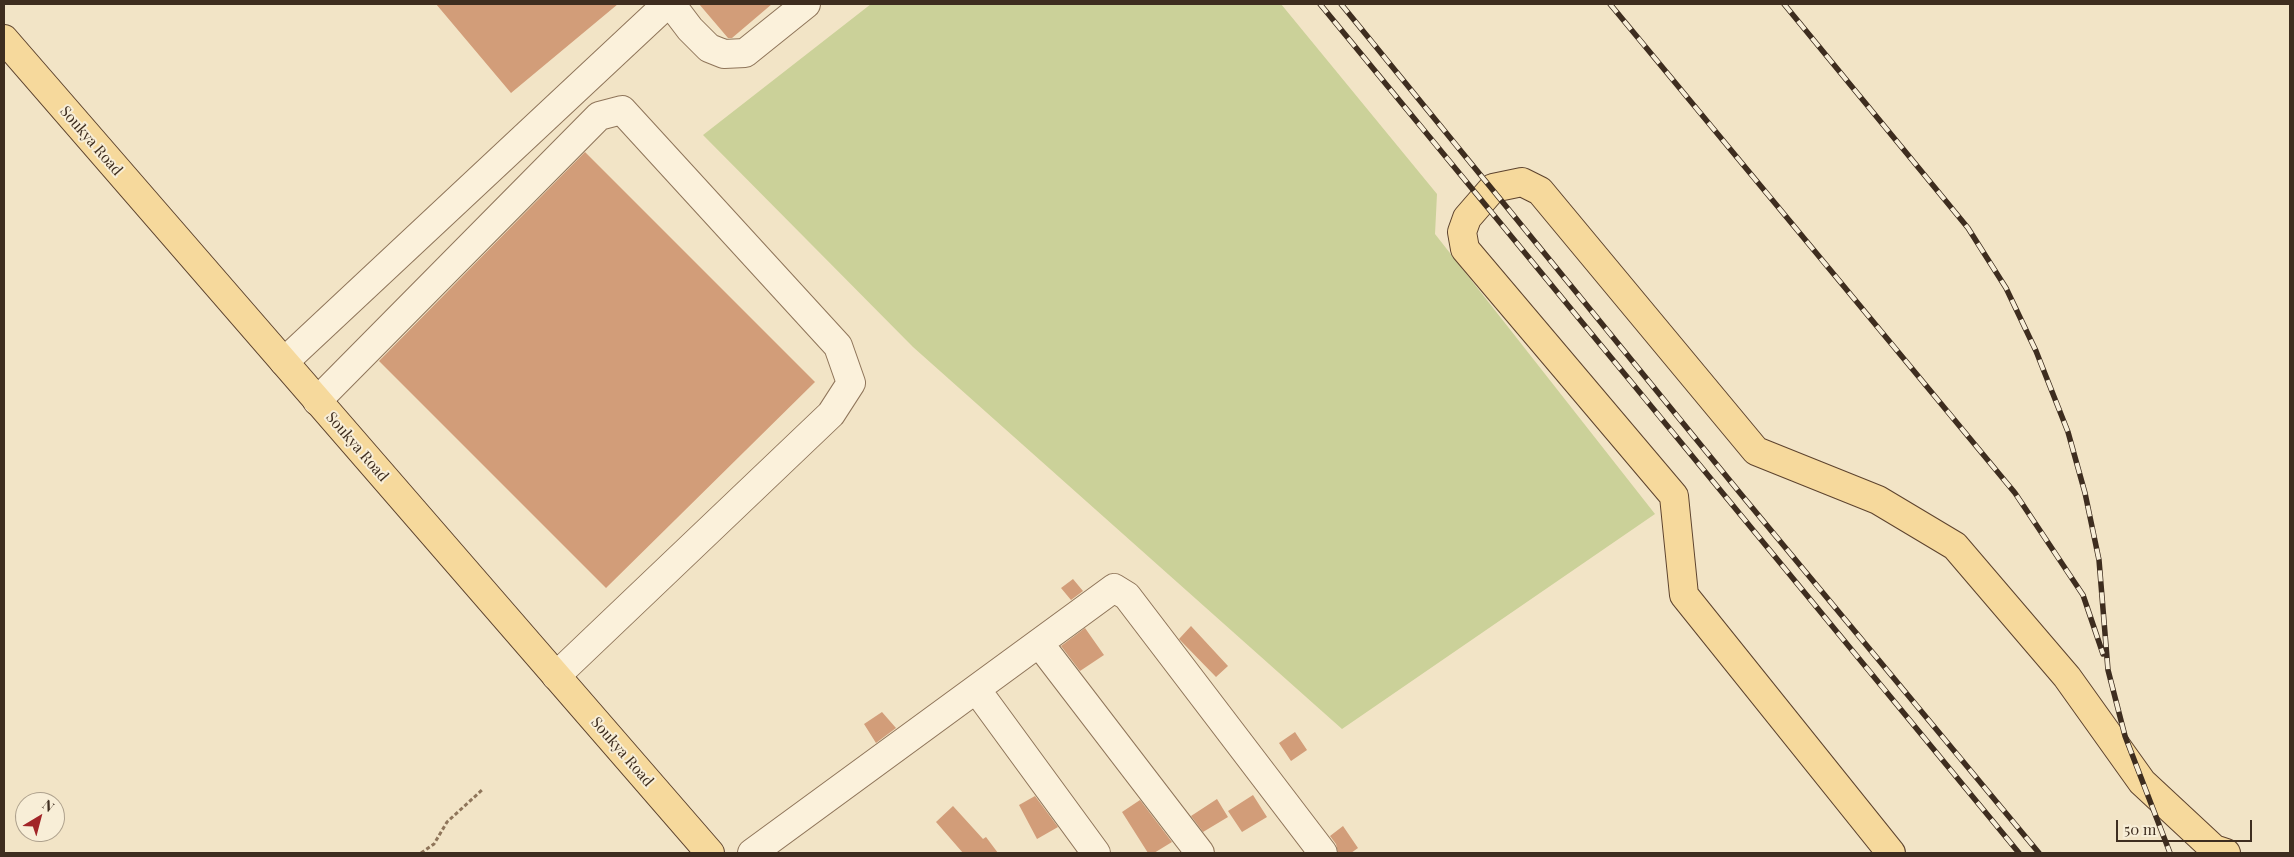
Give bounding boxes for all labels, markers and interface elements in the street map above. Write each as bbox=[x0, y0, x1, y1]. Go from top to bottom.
street label: Soukya Road bbox=[56, 103, 126, 179]
street label: Soukya Road bbox=[322, 409, 392, 485]
street label: Soukya Road bbox=[587, 714, 657, 790]
north arrow bbox=[15, 792, 65, 842]
text: N bbox=[39, 795, 58, 816]
scale bar bbox=[2119, 810, 2255, 842]
text: 50 m bbox=[2124, 819, 2156, 839]

